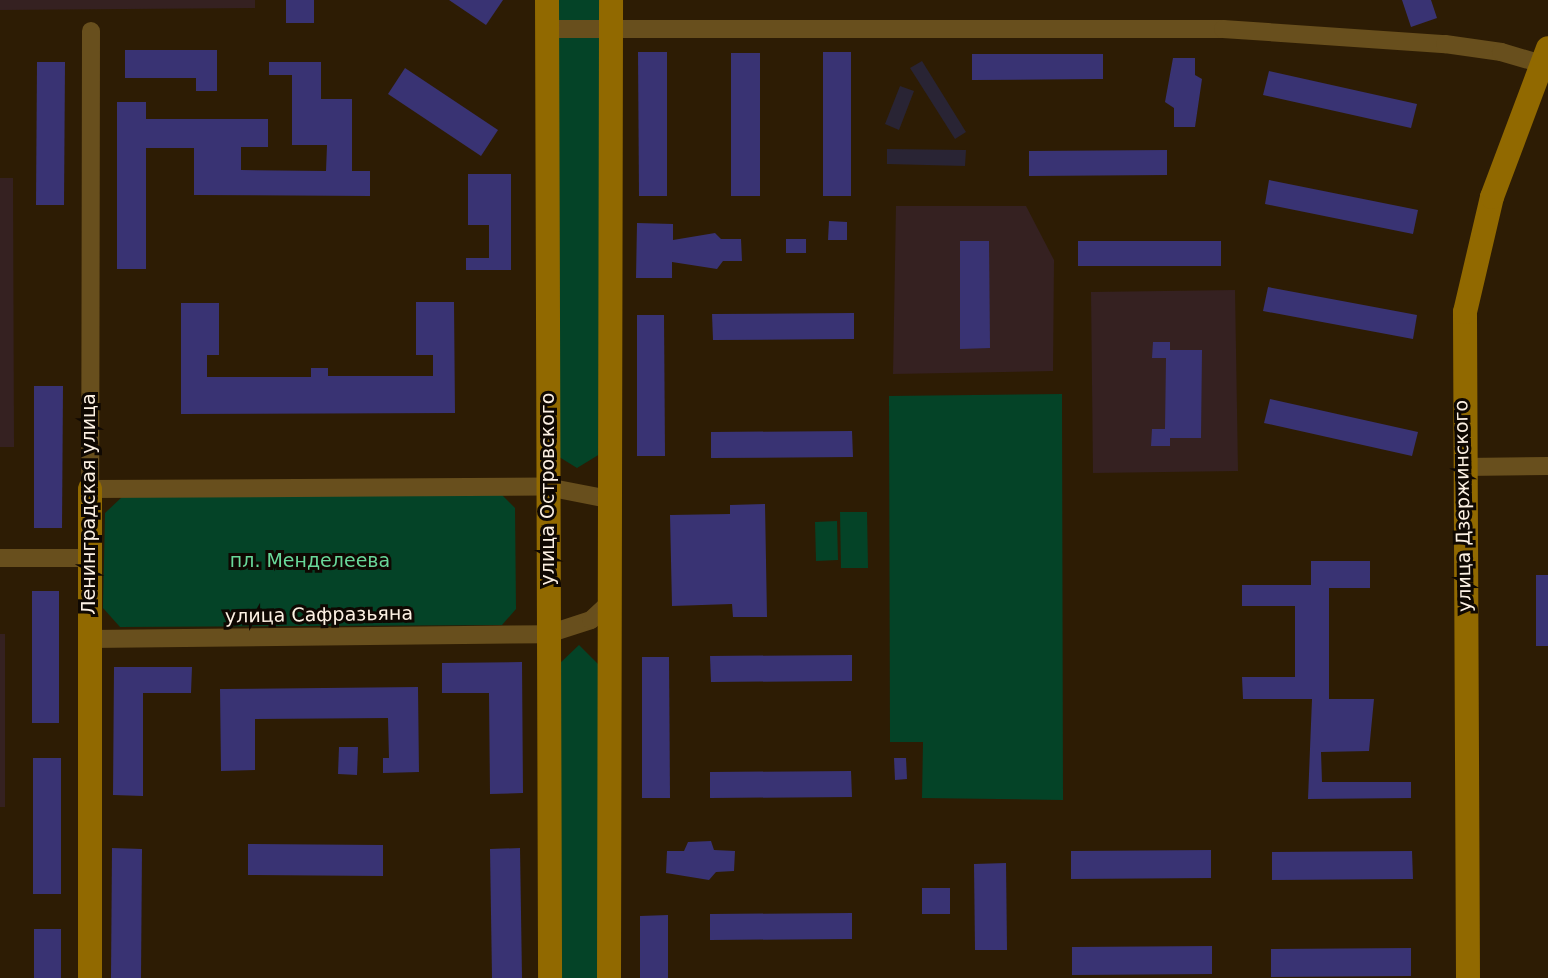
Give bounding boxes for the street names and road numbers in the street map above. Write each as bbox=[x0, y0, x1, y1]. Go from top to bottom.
street label: Ленинградская улица bbox=[78, 393, 100, 615]
street label: улица Островского bbox=[537, 393, 559, 585]
street label: улица Дзержинского bbox=[1450, 400, 1476, 612]
street label: улица Сафразьяна bbox=[225, 602, 413, 628]

